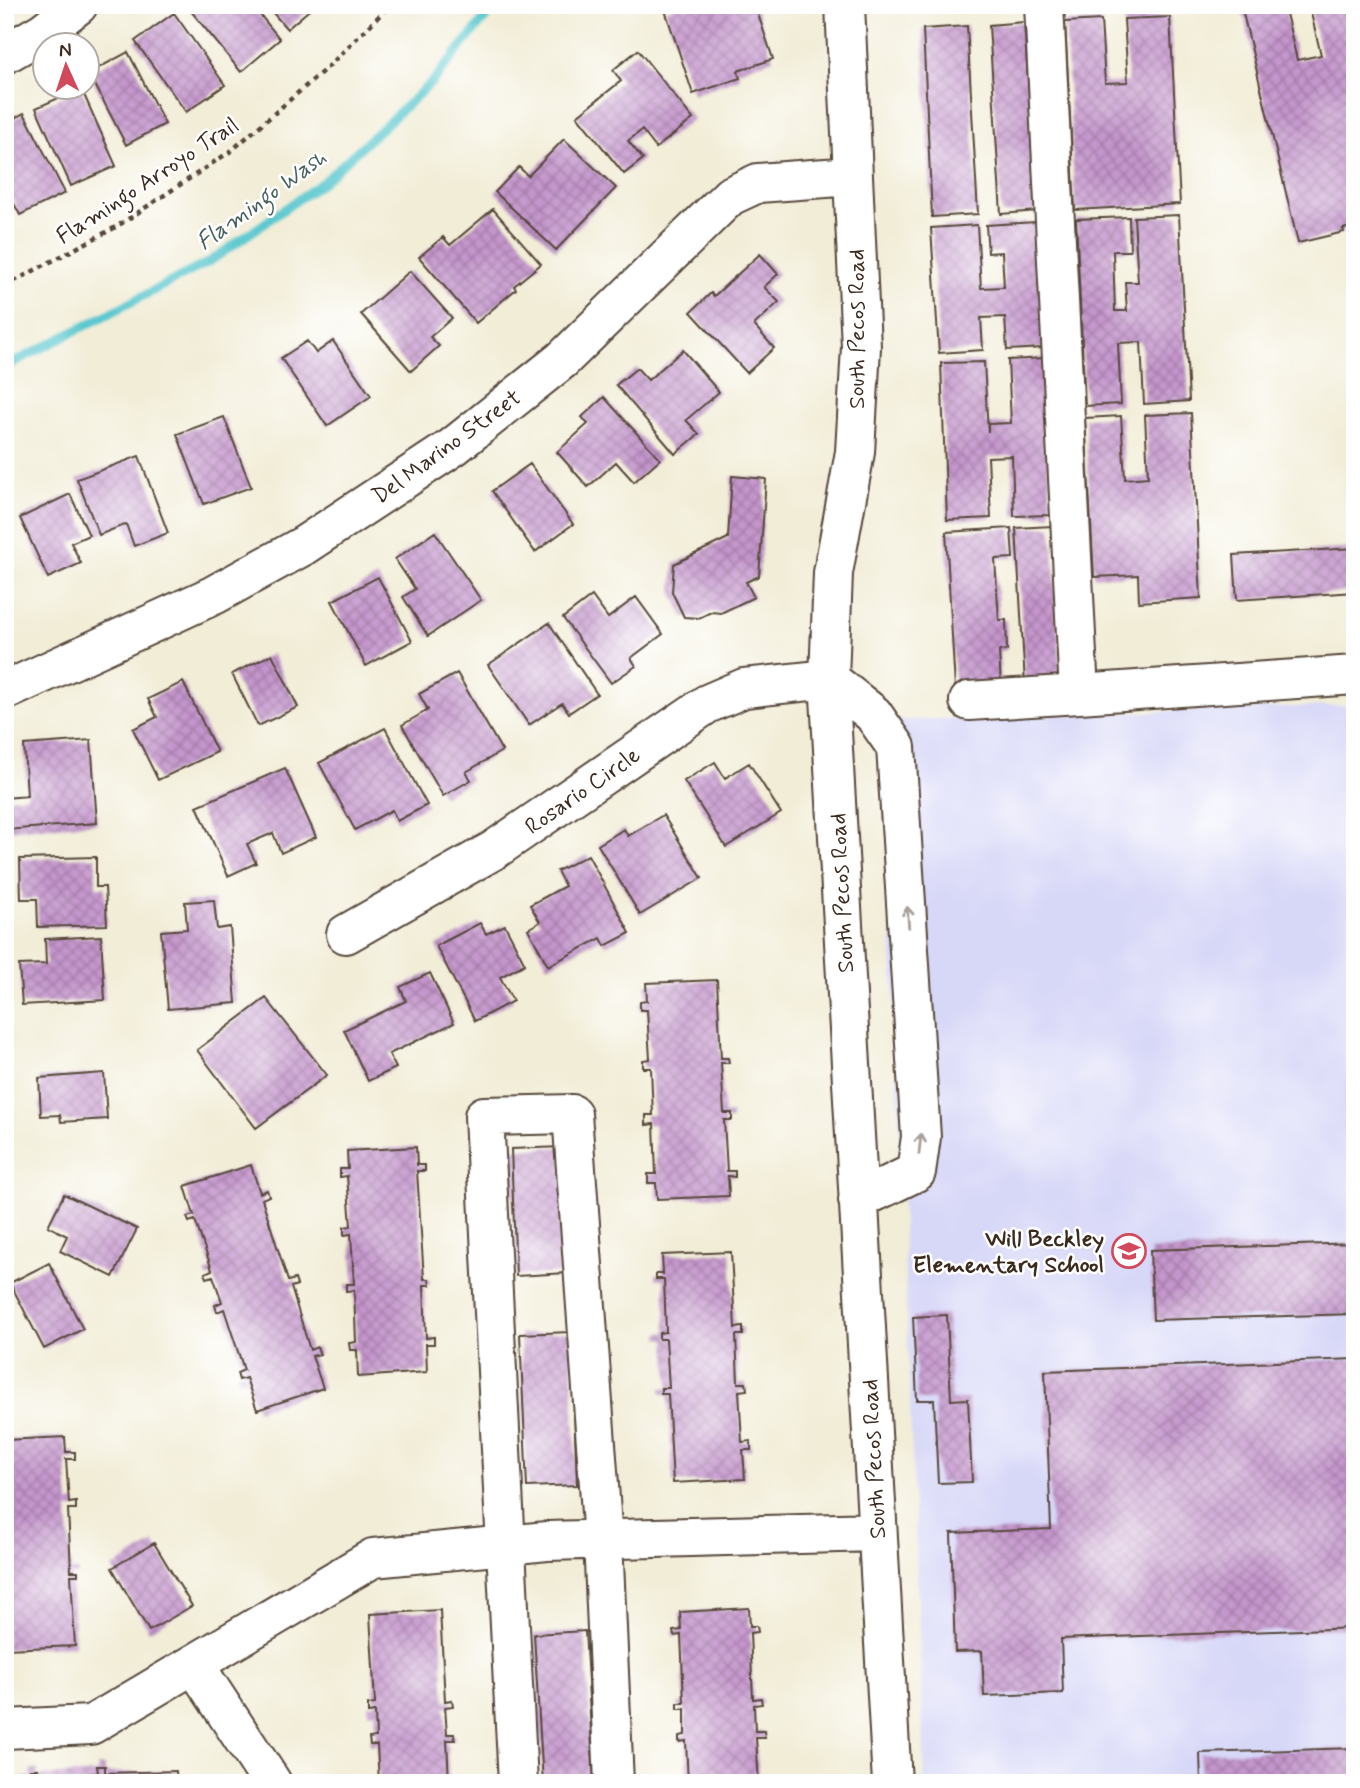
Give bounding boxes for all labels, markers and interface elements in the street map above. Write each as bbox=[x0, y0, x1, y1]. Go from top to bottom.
north arrow bbox=[32, 32, 102, 102]
text: N bbox=[58, 38, 72, 63]
street label: Flamingo Arroyo Trail bbox=[51, 111, 246, 254]
water label: Flamingo Wash bbox=[191, 142, 335, 260]
street label: South Pecos Road bbox=[843, 249, 873, 409]
street label: Del Marino Street bbox=[367, 383, 528, 512]
street label: Rosario Circle bbox=[520, 741, 647, 842]
street label: South Pecos Road bbox=[824, 812, 862, 974]
one-way arrow bbox=[901, 906, 914, 929]
one-way arrow bbox=[914, 1133, 927, 1156]
place label: Will Beckley Elementary School bbox=[913, 1225, 1104, 1281]
school or university icon: Will Beckley Elementary School bbox=[1110, 1232, 1148, 1270]
street label: South Pecos Road bbox=[856, 1378, 894, 1540]

